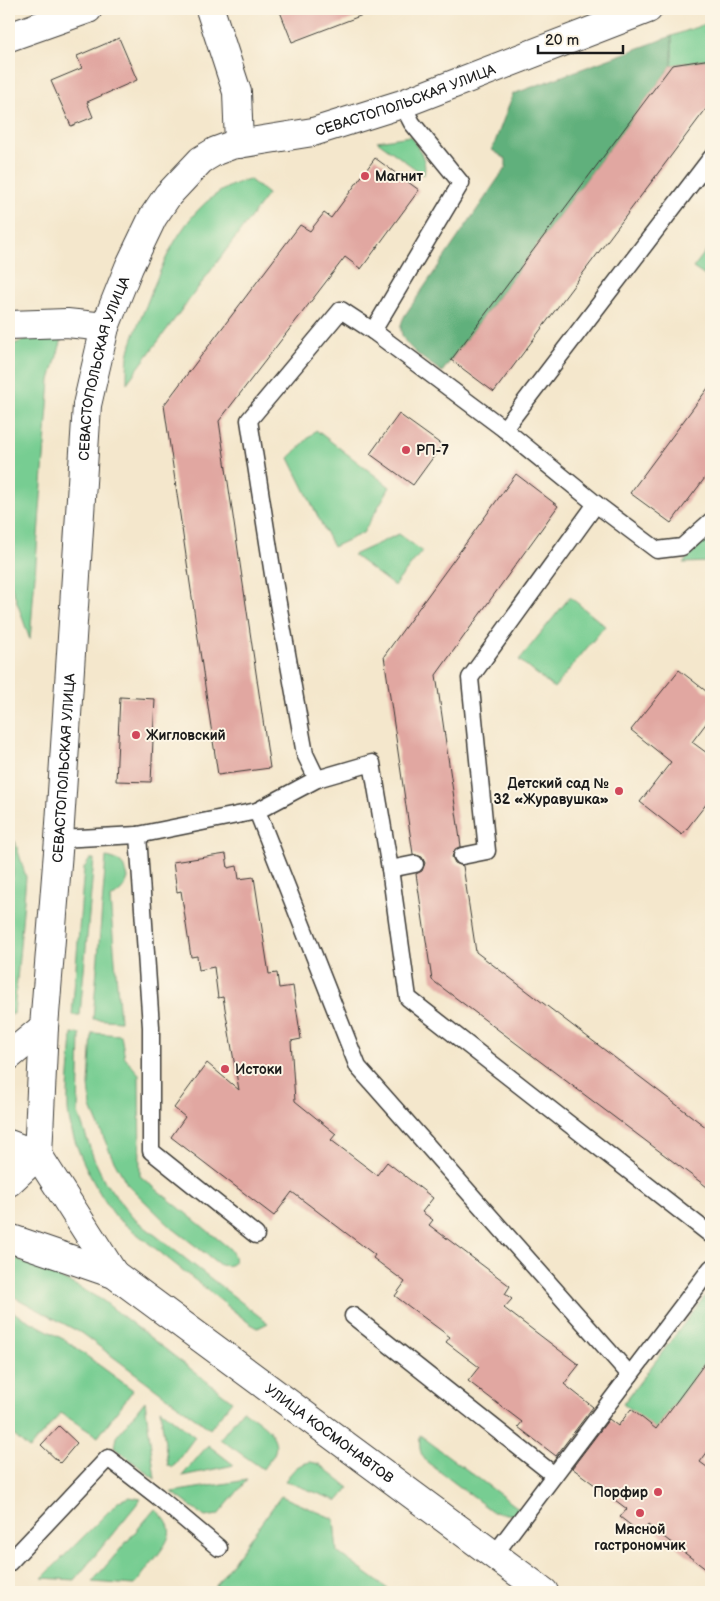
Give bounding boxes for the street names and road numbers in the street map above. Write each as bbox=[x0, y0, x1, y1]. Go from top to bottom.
street label: СЕВАСТОПОЛЬСКАЯ УЛИЦА bbox=[313, 60, 498, 139]
street label: СЕВАСТОПОЛЬСКАЯ УЛИЦА bbox=[75, 273, 133, 461]
street label: СЕВАСТОПОЛЬСКАЯ УЛИЦА bbox=[49, 672, 78, 863]
street label: УЛИЦА КОСМОНАВТОВ bbox=[262, 1380, 397, 1487]

